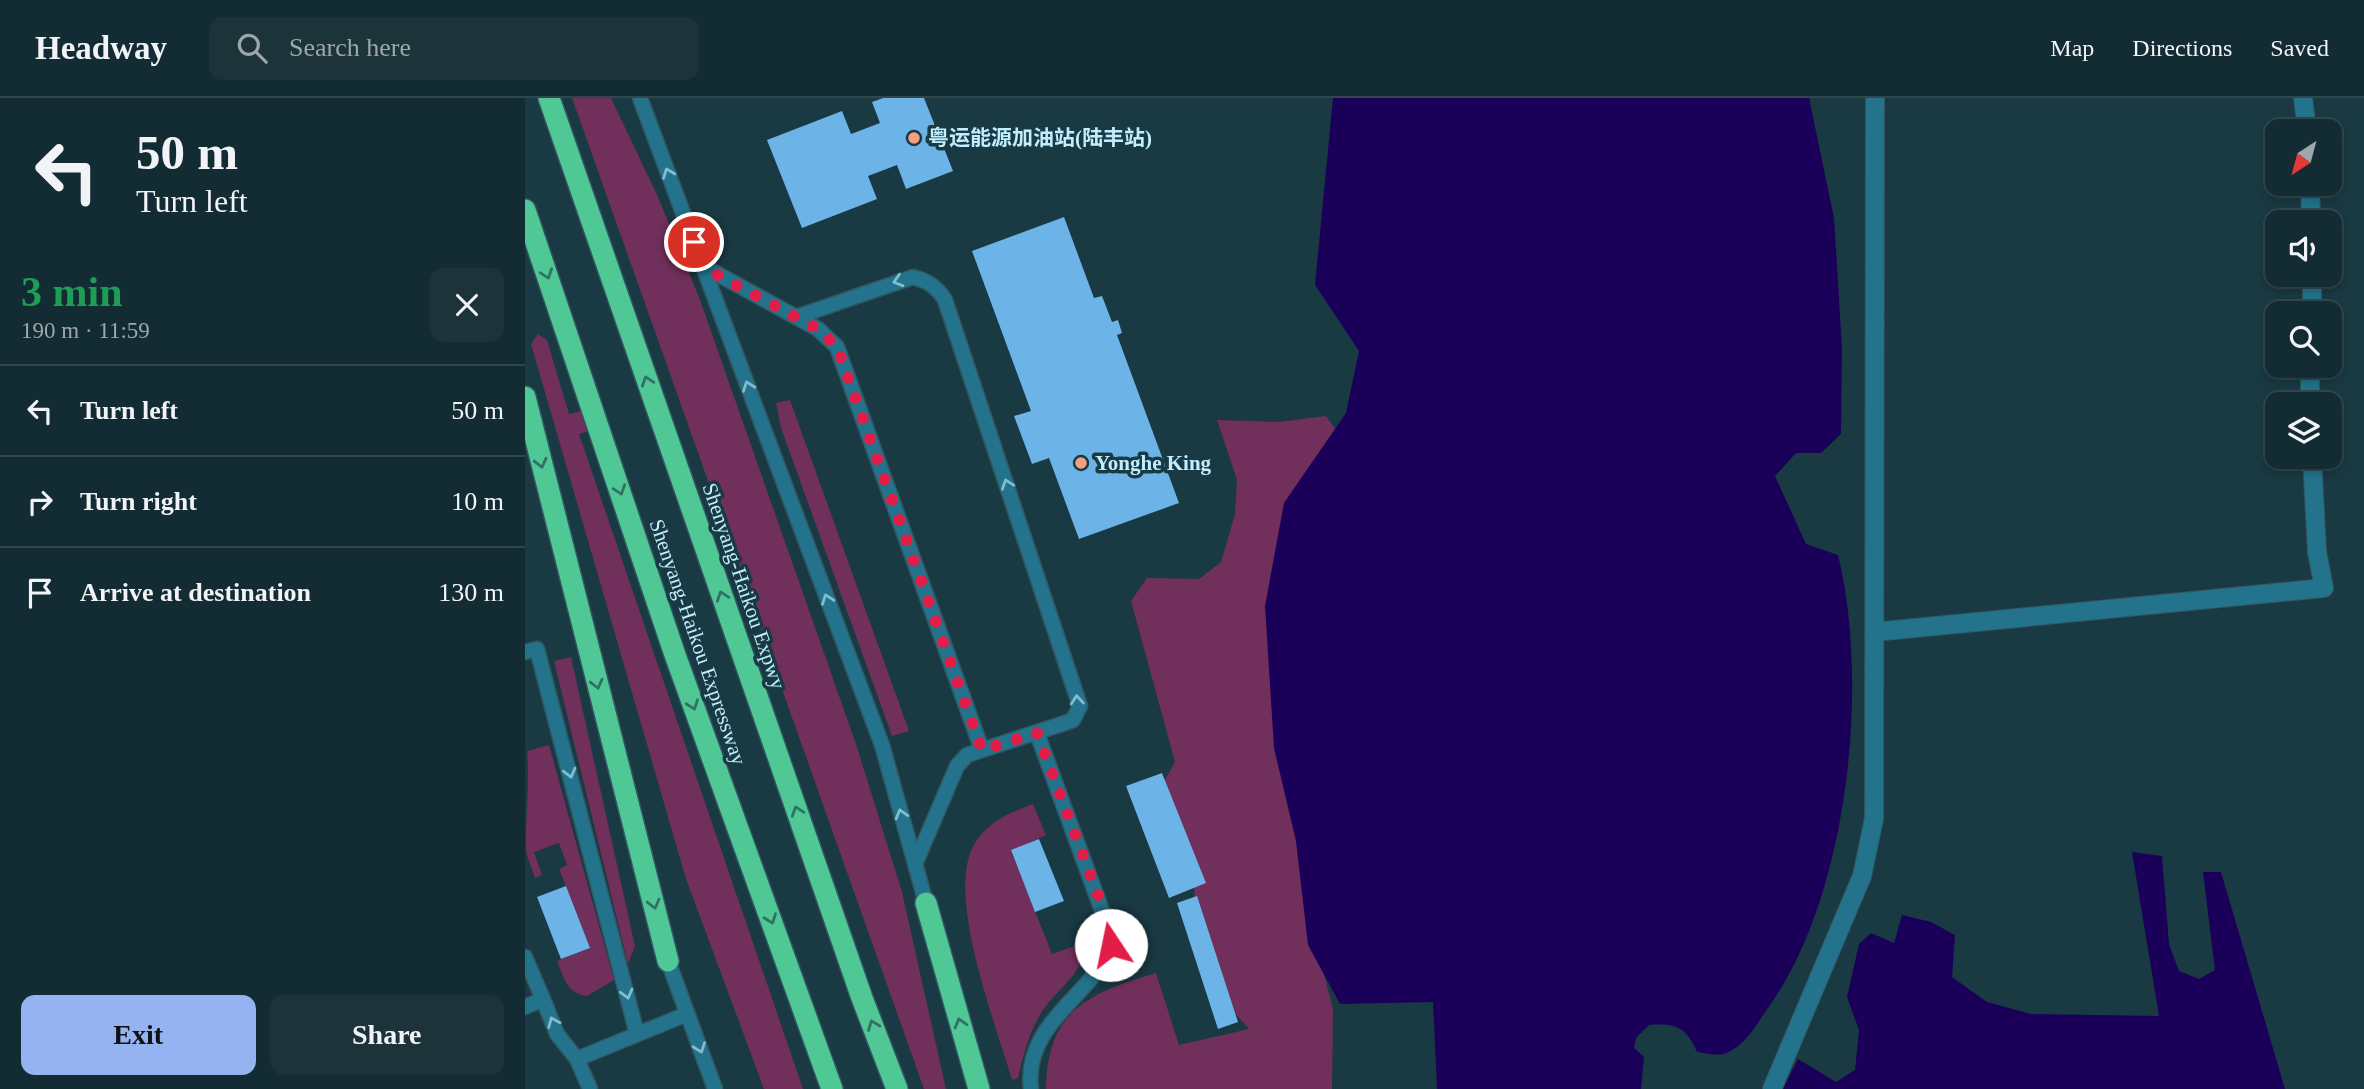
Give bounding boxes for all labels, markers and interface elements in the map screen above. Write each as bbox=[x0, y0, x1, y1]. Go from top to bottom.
search box bbox=[209, 17, 699, 80]
icon: search bbox=[233, 29, 271, 67]
text: Headway bbox=[35, 30, 167, 66]
text: Search here bbox=[289, 33, 411, 62]
text: Map bbox=[2050, 35, 2094, 61]
text: Directions bbox=[2132, 35, 2232, 61]
text: Saved bbox=[2270, 35, 2329, 61]
north arrow bbox=[2265, 119, 2341, 196]
map controls bbox=[2265, 119, 2342, 469]
text: 50 m bbox=[136, 125, 238, 180]
icon: left bbox=[21, 126, 112, 217]
place label: 粤运能源加油站(陆丰站) bbox=[928, 126, 1152, 150]
marker: 粤运能源加油站(陆丰站) bbox=[906, 130, 922, 146]
one-way arrow bbox=[662, 167, 676, 179]
text: Turn left bbox=[136, 183, 248, 219]
button: sound bbox=[2265, 210, 2342, 287]
pin bbox=[664, 212, 724, 272]
icon: arrive bbox=[675, 223, 713, 261]
button: close bbox=[430, 268, 504, 342]
one-way arrow bbox=[539, 268, 553, 280]
text: 3 min bbox=[21, 269, 123, 315]
one-way arrow bbox=[892, 272, 904, 287]
button: search bbox=[2265, 301, 2342, 378]
text: 190 m · 11:59 bbox=[21, 318, 150, 343]
one-way arrow bbox=[641, 376, 655, 388]
one-way arrow bbox=[742, 380, 756, 392]
icon: left bbox=[21, 392, 59, 430]
button: layers bbox=[2265, 392, 2342, 469]
text: Turn left bbox=[80, 396, 178, 425]
text: 50 m bbox=[451, 396, 504, 425]
place label: Yonghe King bbox=[1095, 451, 1212, 475]
marker: Yonghe King bbox=[1073, 455, 1089, 471]
one-way arrow bbox=[533, 457, 547, 469]
one-way arrow bbox=[1001, 479, 1015, 491]
street label: Shenyang-Haikou Expwy bbox=[697, 480, 791, 693]
icon: right bbox=[21, 483, 59, 521]
one-way arrow bbox=[611, 484, 626, 496]
text: Turn right bbox=[80, 487, 197, 516]
text: 10 m bbox=[451, 487, 504, 516]
street label: Shenyang-Haikou Expressway bbox=[645, 516, 752, 769]
icon: arrive bbox=[21, 574, 59, 612]
text: Arrive at destination bbox=[80, 578, 311, 607]
text: 130 m bbox=[438, 578, 504, 607]
one-way arrow bbox=[716, 591, 730, 603]
one-way arrow bbox=[821, 593, 835, 605]
one-way arrow bbox=[589, 678, 603, 690]
one-way arrow bbox=[1070, 694, 1085, 705]
one-way arrow bbox=[685, 699, 699, 711]
one-way arrow bbox=[561, 767, 576, 779]
one-way arrow bbox=[791, 805, 805, 818]
one-way arrow bbox=[895, 808, 909, 820]
one-way arrow bbox=[645, 898, 660, 910]
position arrow bbox=[1074, 908, 1148, 982]
one-way arrow bbox=[763, 913, 777, 925]
one-way arrow bbox=[618, 988, 633, 1000]
button: Exit bbox=[21, 995, 256, 1075]
button: Share bbox=[270, 995, 504, 1075]
one-way arrow bbox=[547, 1017, 561, 1029]
one-way arrow bbox=[954, 1018, 969, 1030]
one-way arrow bbox=[867, 1020, 881, 1032]
one-way arrow bbox=[692, 1041, 706, 1053]

